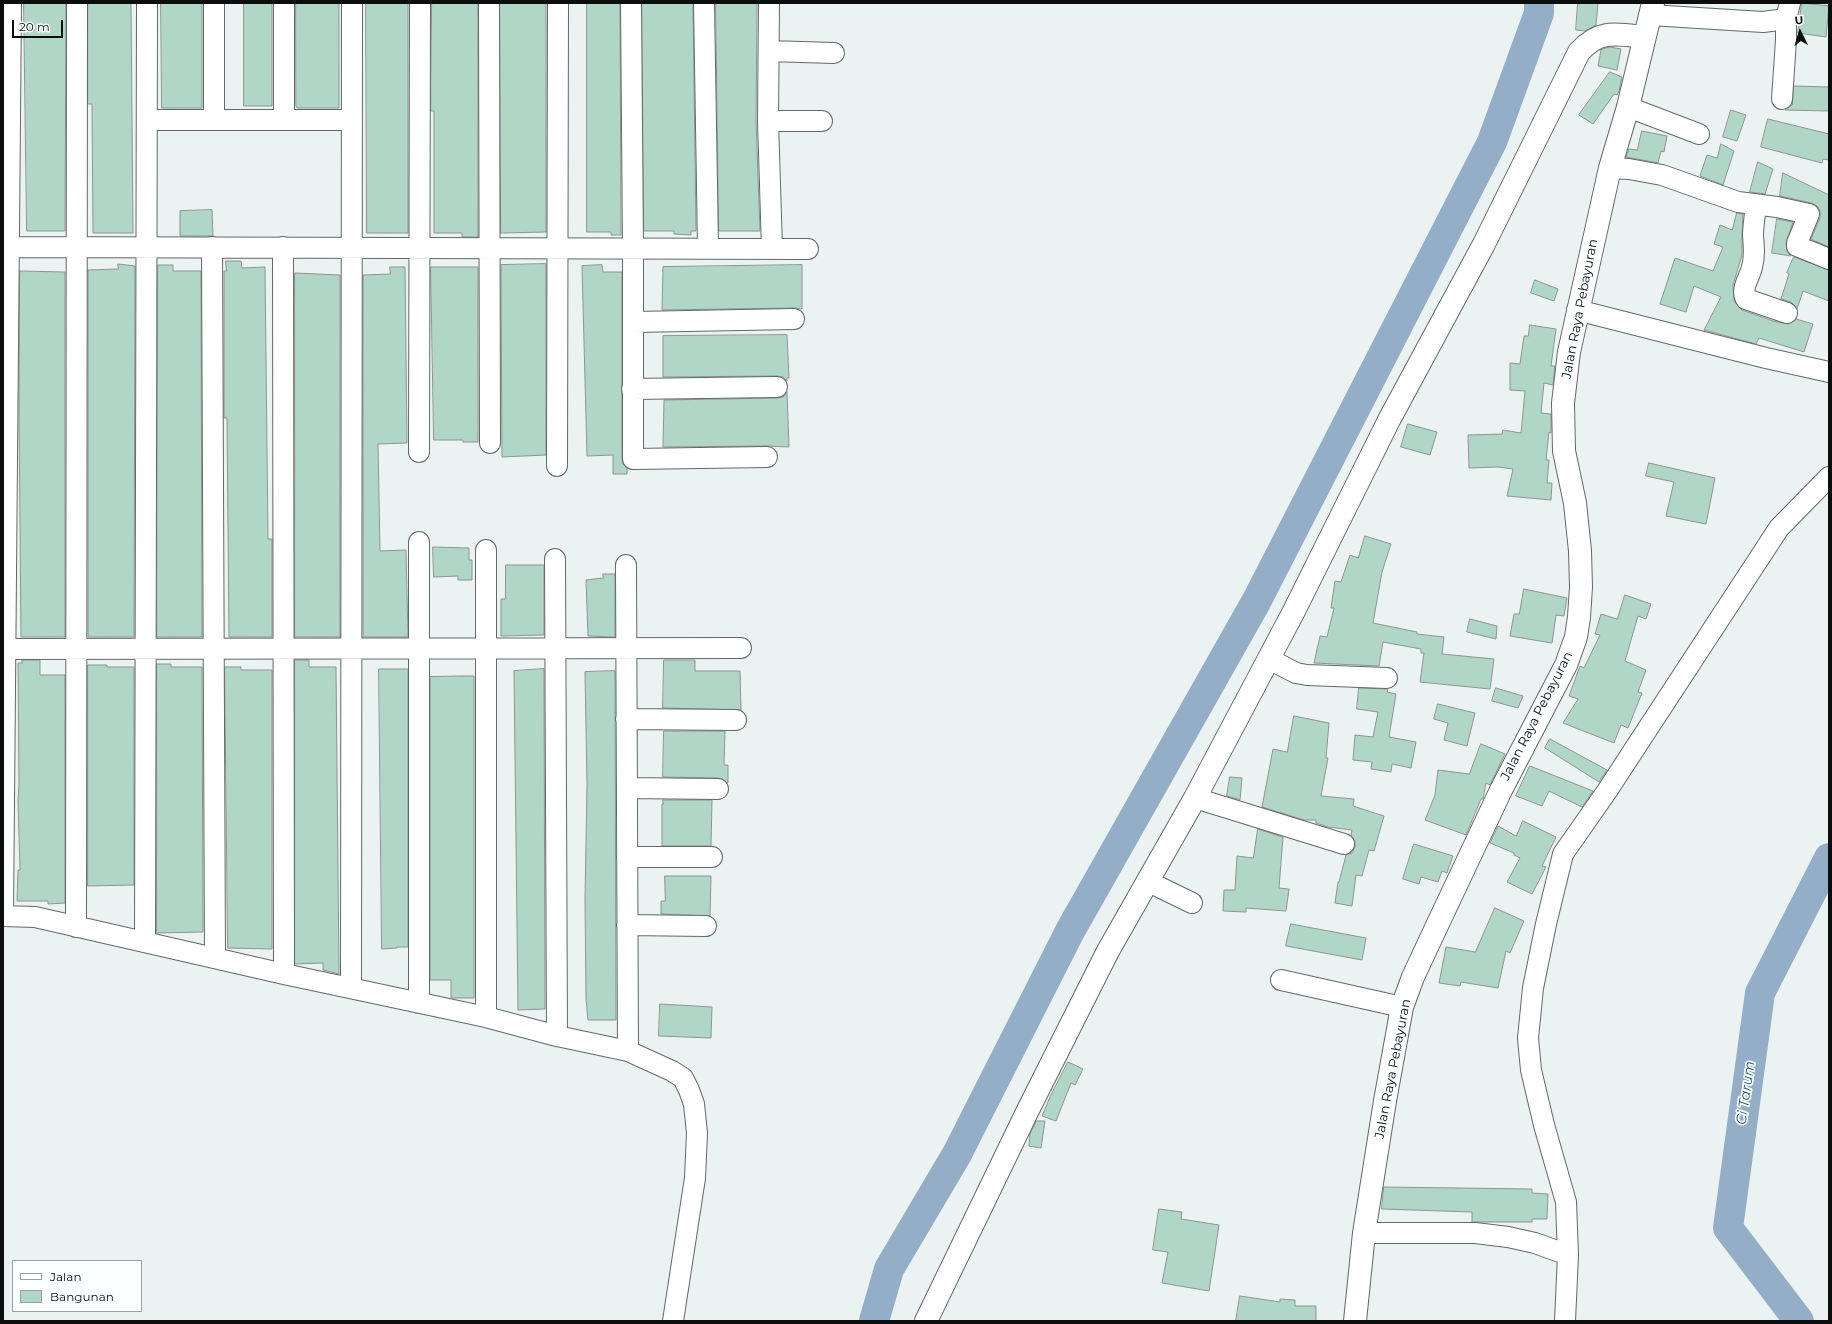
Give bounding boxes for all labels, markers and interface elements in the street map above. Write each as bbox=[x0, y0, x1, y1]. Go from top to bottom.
scale bar bbox=[14, 12, 65, 38]
north arrow bbox=[1780, 12, 1820, 52]
text: U bbox=[1794, 13, 1804, 27]
text: 20 m bbox=[19, 19, 50, 34]
street label: Jalan Raya Pebayuran bbox=[1559, 238, 1601, 380]
street label: Jalan Raya Pebayuran bbox=[1498, 649, 1576, 783]
street label: Jalan Raya Pebayuran bbox=[1372, 998, 1414, 1140]
water label: Ci Tarum bbox=[1733, 1060, 1759, 1126]
legend bbox=[12, 1260, 142, 1312]
text: Jalan bbox=[50, 1269, 82, 1284]
text: Bangunan bbox=[50, 1289, 114, 1304]

